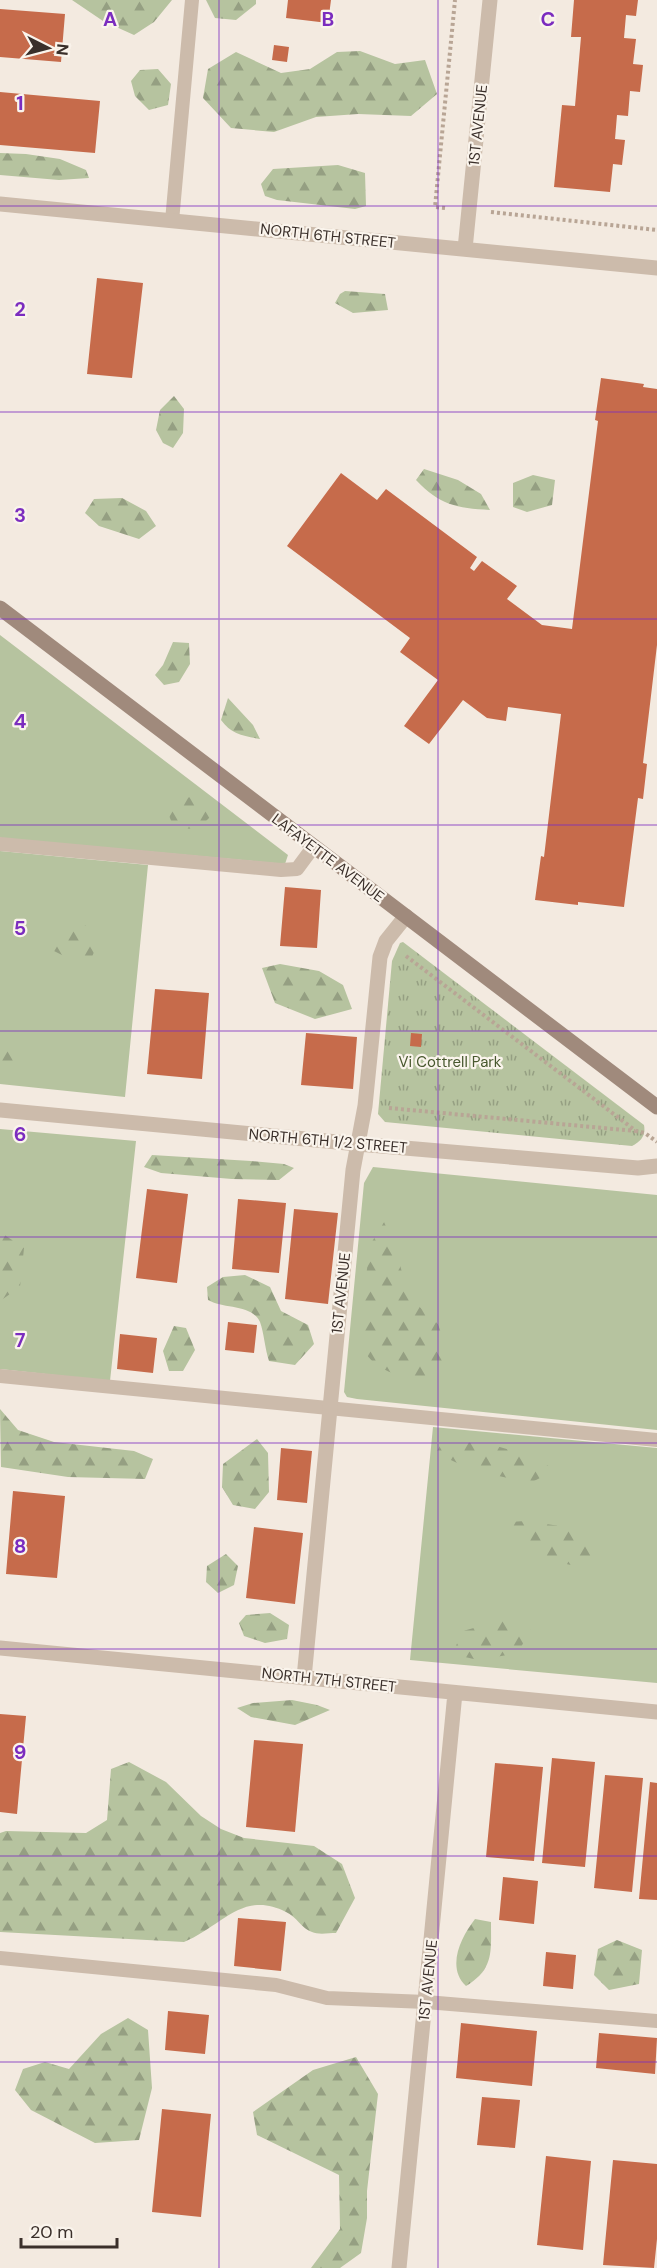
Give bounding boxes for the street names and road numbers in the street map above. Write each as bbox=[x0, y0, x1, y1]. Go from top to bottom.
street label: 1ST AVENUE bbox=[464, 84, 492, 166]
street label: NORTH 6TH STREET bbox=[259, 219, 397, 253]
street label: LAFAYETTE AVENUE bbox=[268, 809, 388, 907]
street label: NORTH 6TH 1/2 STREET bbox=[248, 1124, 408, 1158]
street label: 1ST AVENUE bbox=[327, 1252, 355, 1334]
street label: NORTH 7TH STREET bbox=[261, 1663, 397, 1697]
street label: 1ST AVENUE bbox=[414, 1939, 442, 2021]

